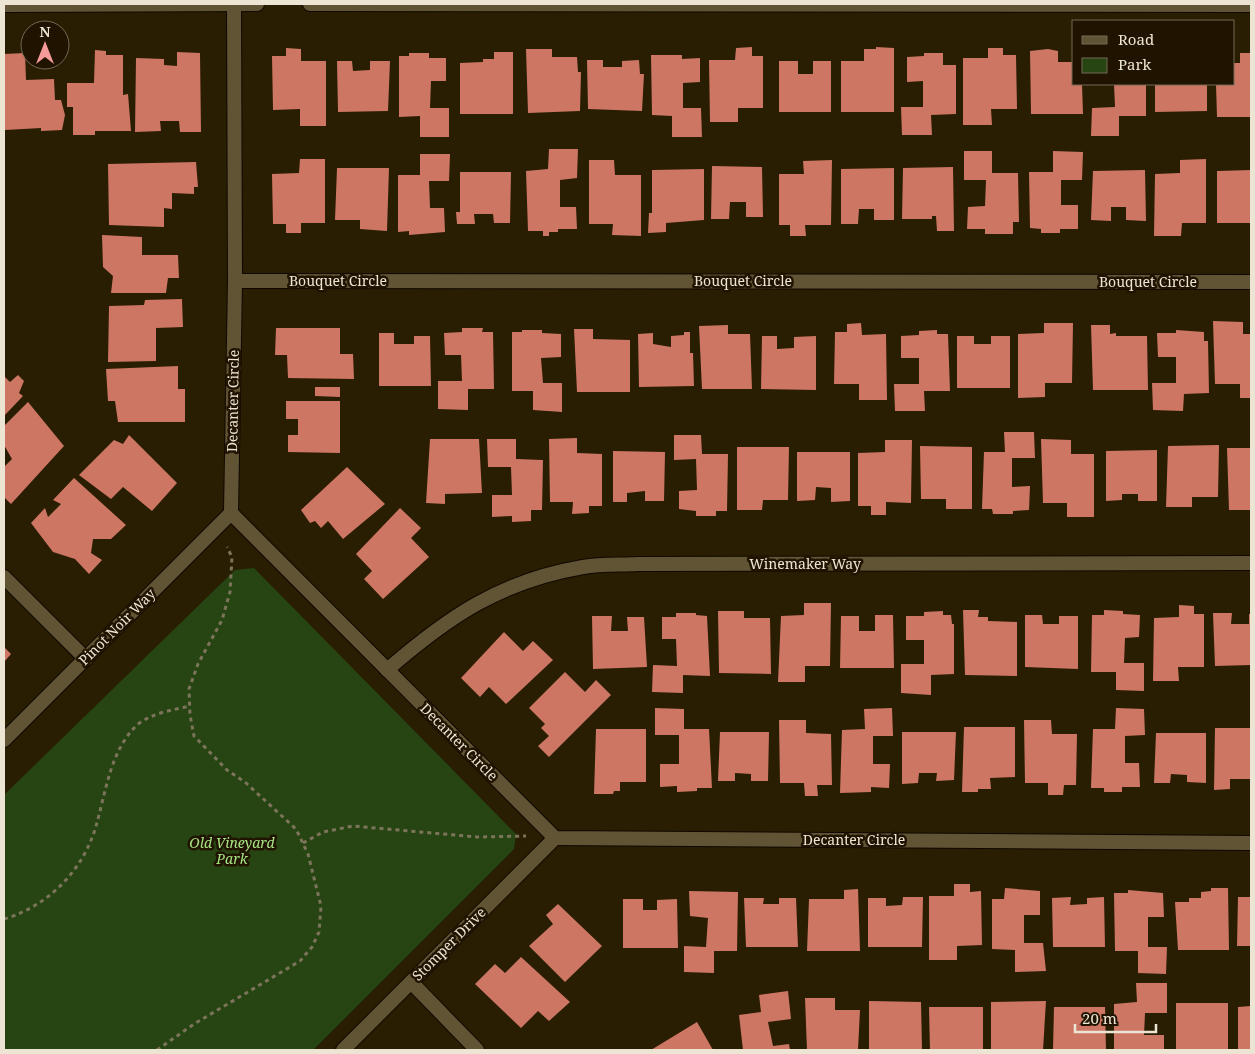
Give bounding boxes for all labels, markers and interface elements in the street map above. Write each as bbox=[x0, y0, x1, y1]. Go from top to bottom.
north arrow bbox=[20, 20, 70, 70]
legend bbox=[1072, 20, 1235, 85]
text: N bbox=[39, 22, 51, 41]
text: Road bbox=[1118, 29, 1154, 49]
text: Park bbox=[1118, 54, 1152, 74]
street label: Bouquet Circle bbox=[289, 271, 387, 290]
street label: Bouquet Circle bbox=[694, 271, 792, 290]
street label: Bouquet Circle bbox=[1099, 272, 1197, 291]
street label: Decanter Circle bbox=[222, 350, 243, 452]
street label: Winemaker Way bbox=[749, 554, 861, 573]
street label: Pinot Noir Way bbox=[74, 584, 159, 669]
street label: Decanter Circle bbox=[416, 699, 502, 785]
street label: Decanter Circle bbox=[803, 830, 905, 849]
park label: Old Vineyard Park bbox=[189, 833, 276, 868]
street label: Stomper Drive bbox=[408, 903, 490, 985]
scale bar bbox=[1075, 1002, 1156, 1034]
text: 20 m bbox=[1082, 1008, 1117, 1028]

